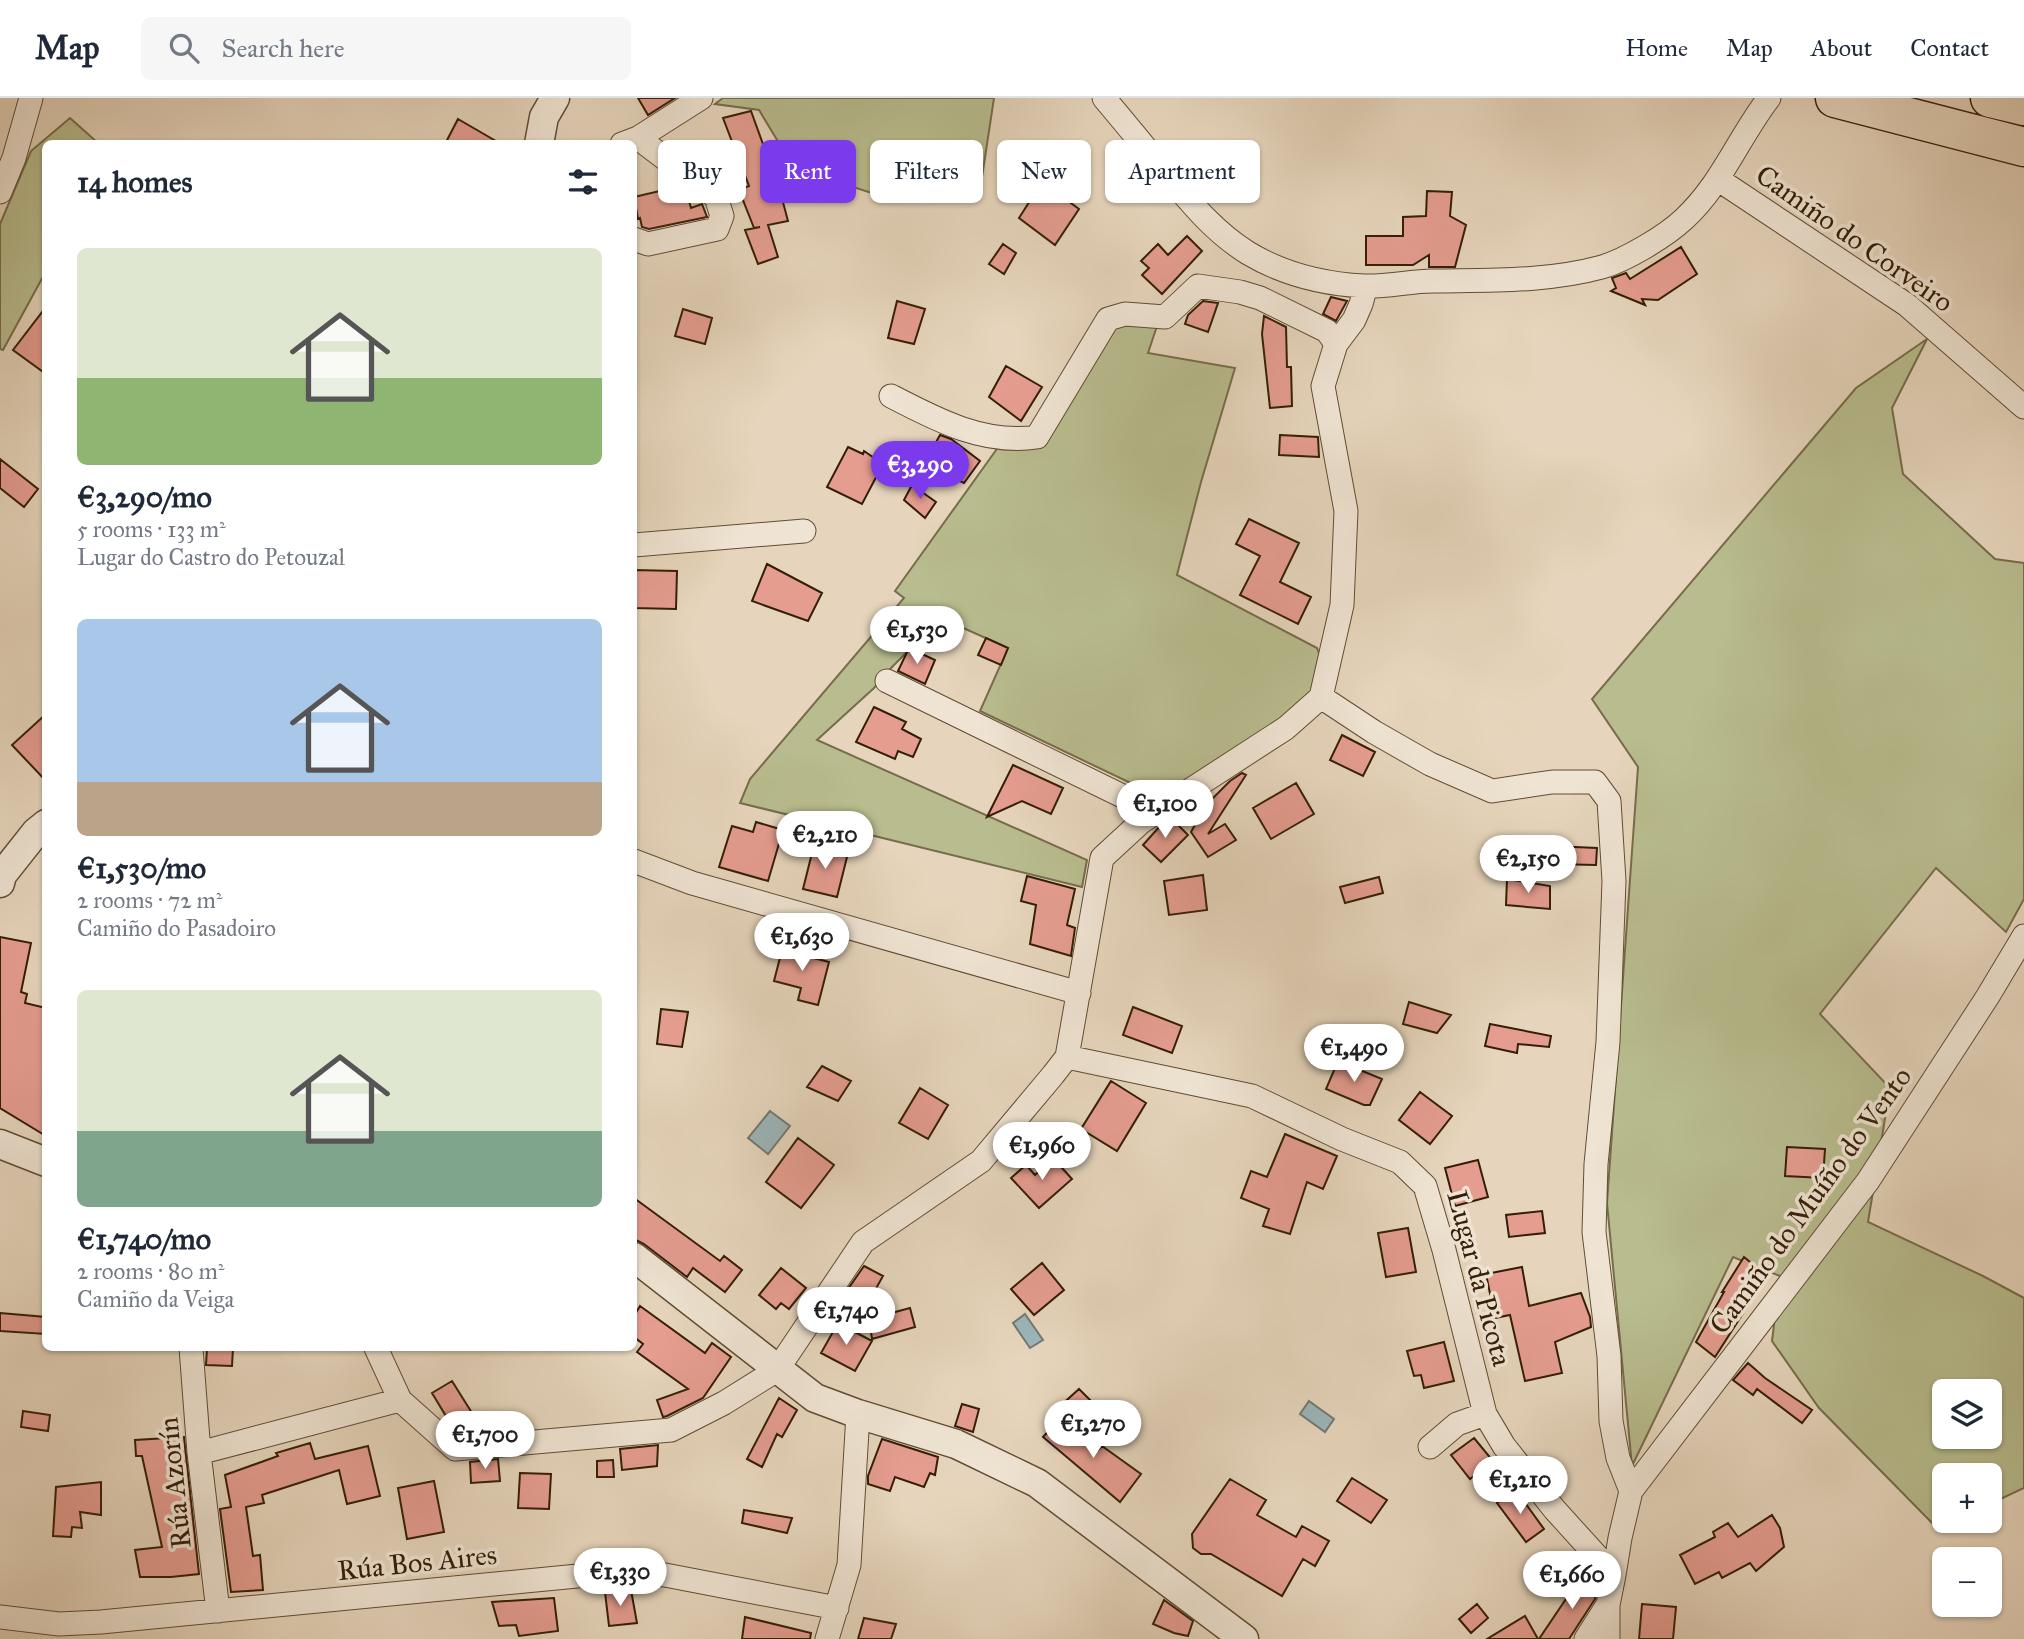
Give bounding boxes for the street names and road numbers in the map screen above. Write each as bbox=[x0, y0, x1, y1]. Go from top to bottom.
street label: Camiño do Corveiro bbox=[1749, 157, 1960, 320]
street label: Camiño do Muíño do Vento bbox=[1702, 1060, 1919, 1341]
street label: Lugar da Picota bbox=[1439, 1186, 1520, 1370]
street label: Rúa Azorín bbox=[150, 1416, 199, 1550]
street label: Rúa Bos Aires bbox=[336, 1537, 498, 1588]

